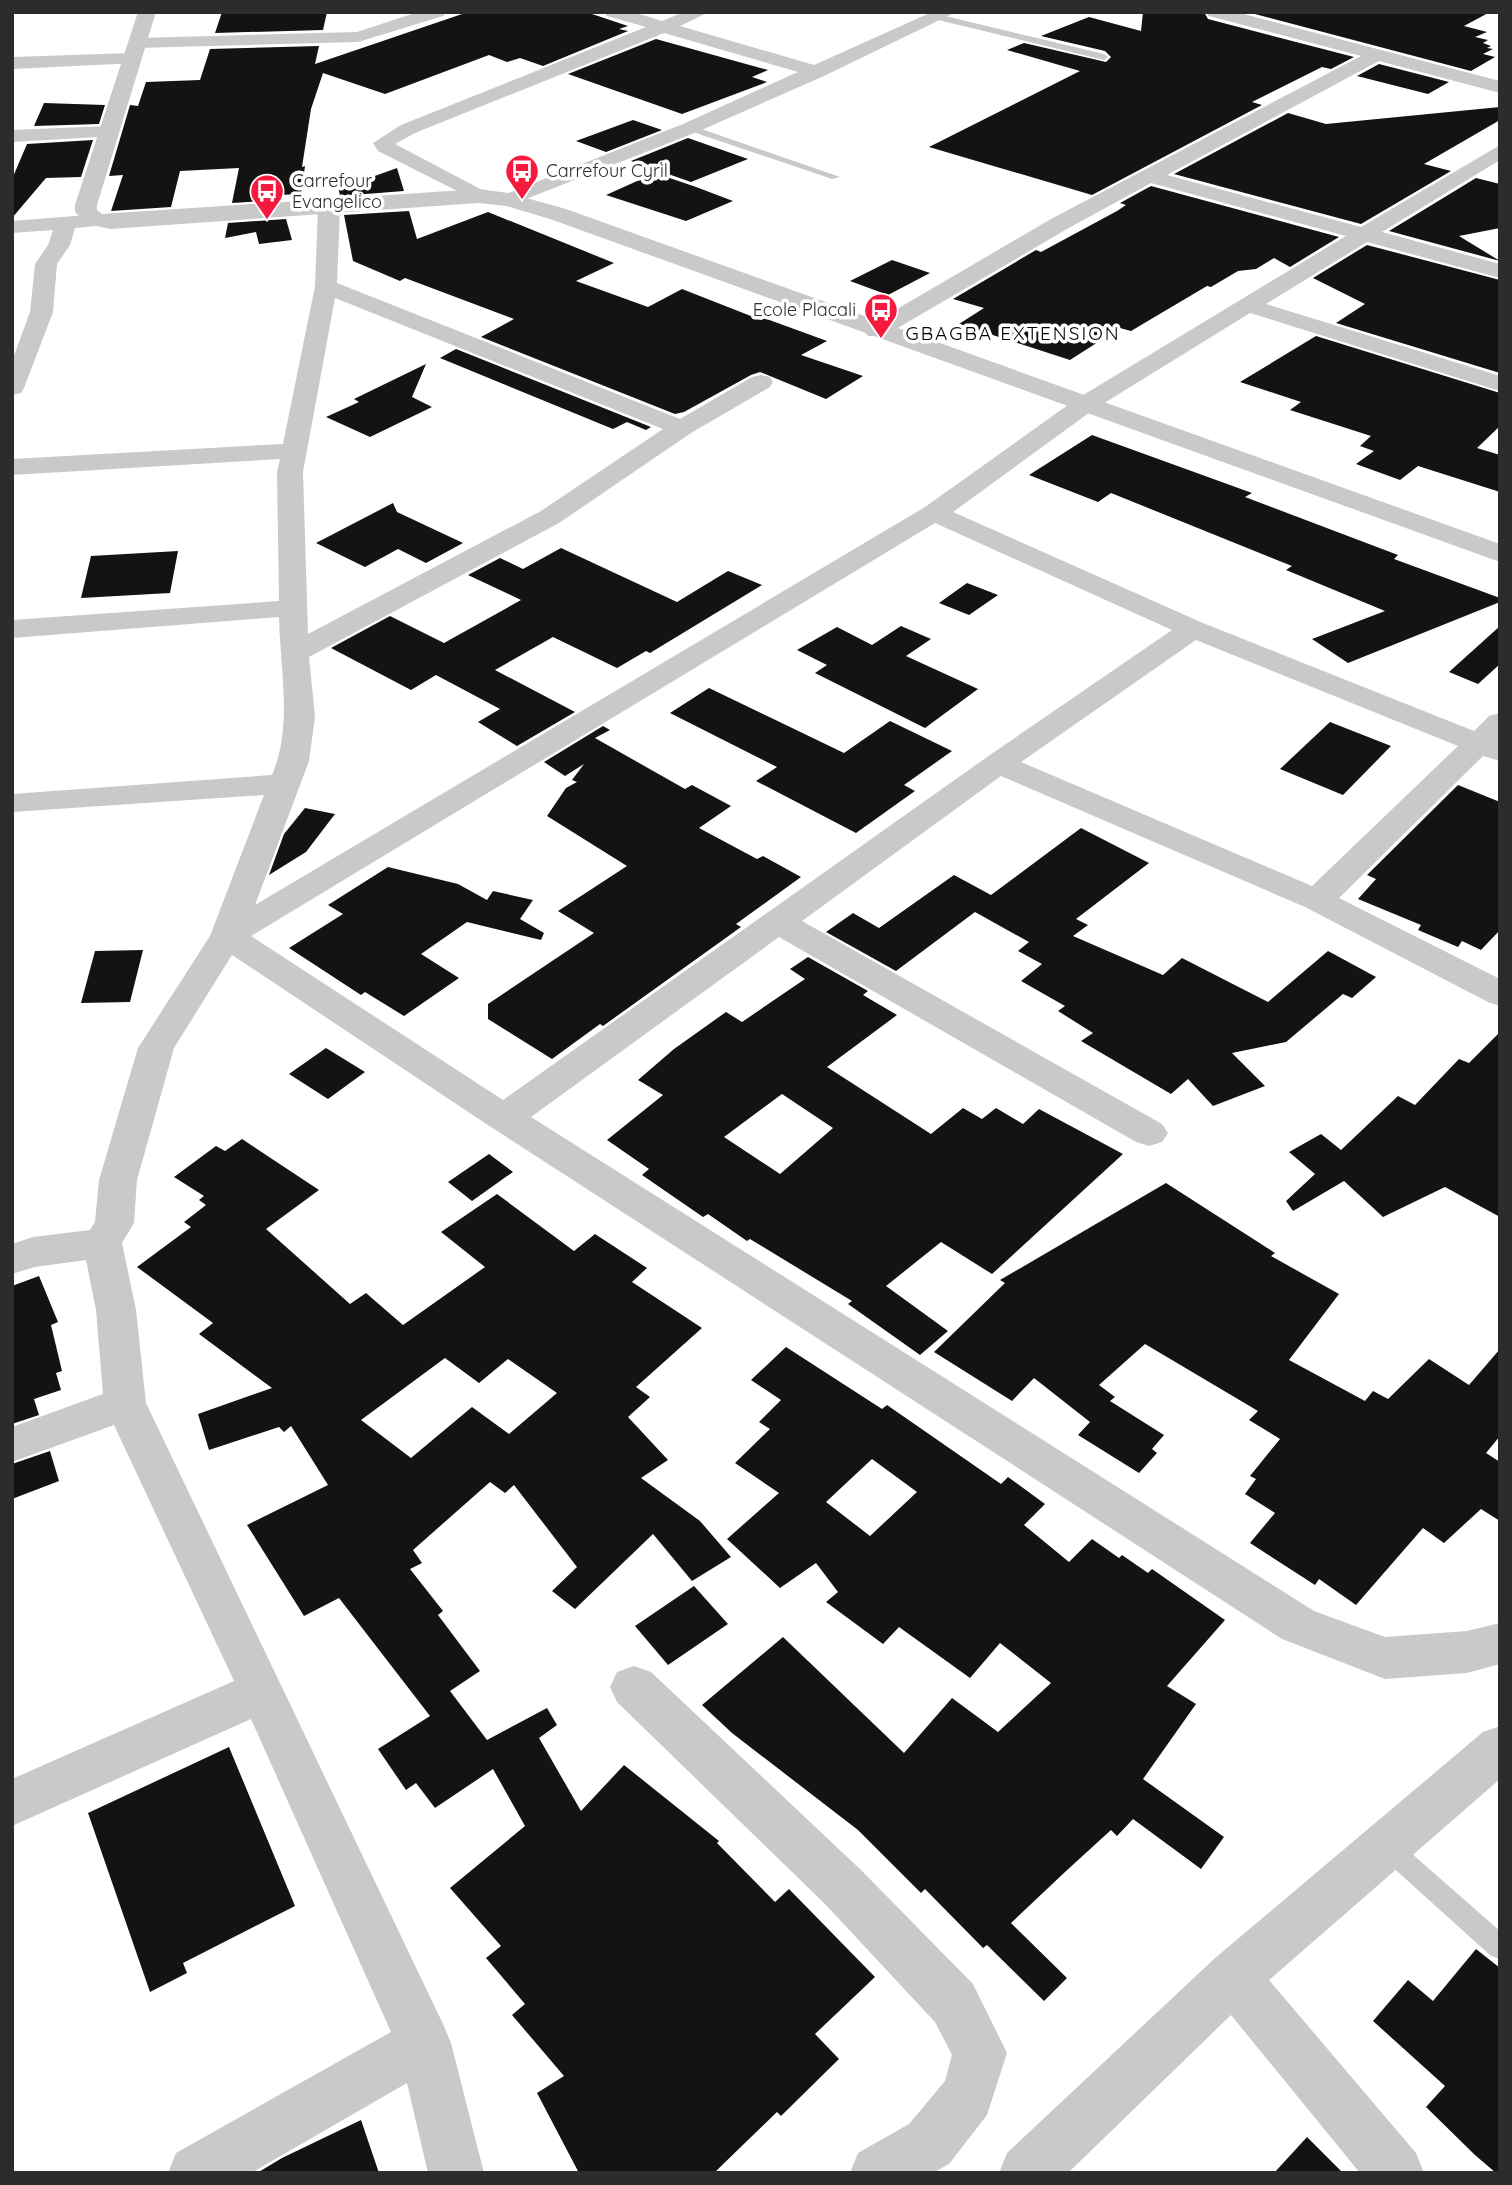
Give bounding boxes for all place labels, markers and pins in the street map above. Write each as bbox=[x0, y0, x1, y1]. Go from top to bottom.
bus stop icon: Carrefour Cyril bbox=[503, 152, 541, 201]
place label: Carrefour Cyril bbox=[546, 159, 668, 182]
place label: Carrefour Evangelico bbox=[292, 169, 382, 213]
bus stop icon: Carrefour Evangelico bbox=[248, 172, 286, 221]
bus stop icon: Ecole Placali bbox=[862, 291, 900, 340]
place label: Ecole Placali bbox=[753, 298, 856, 321]

